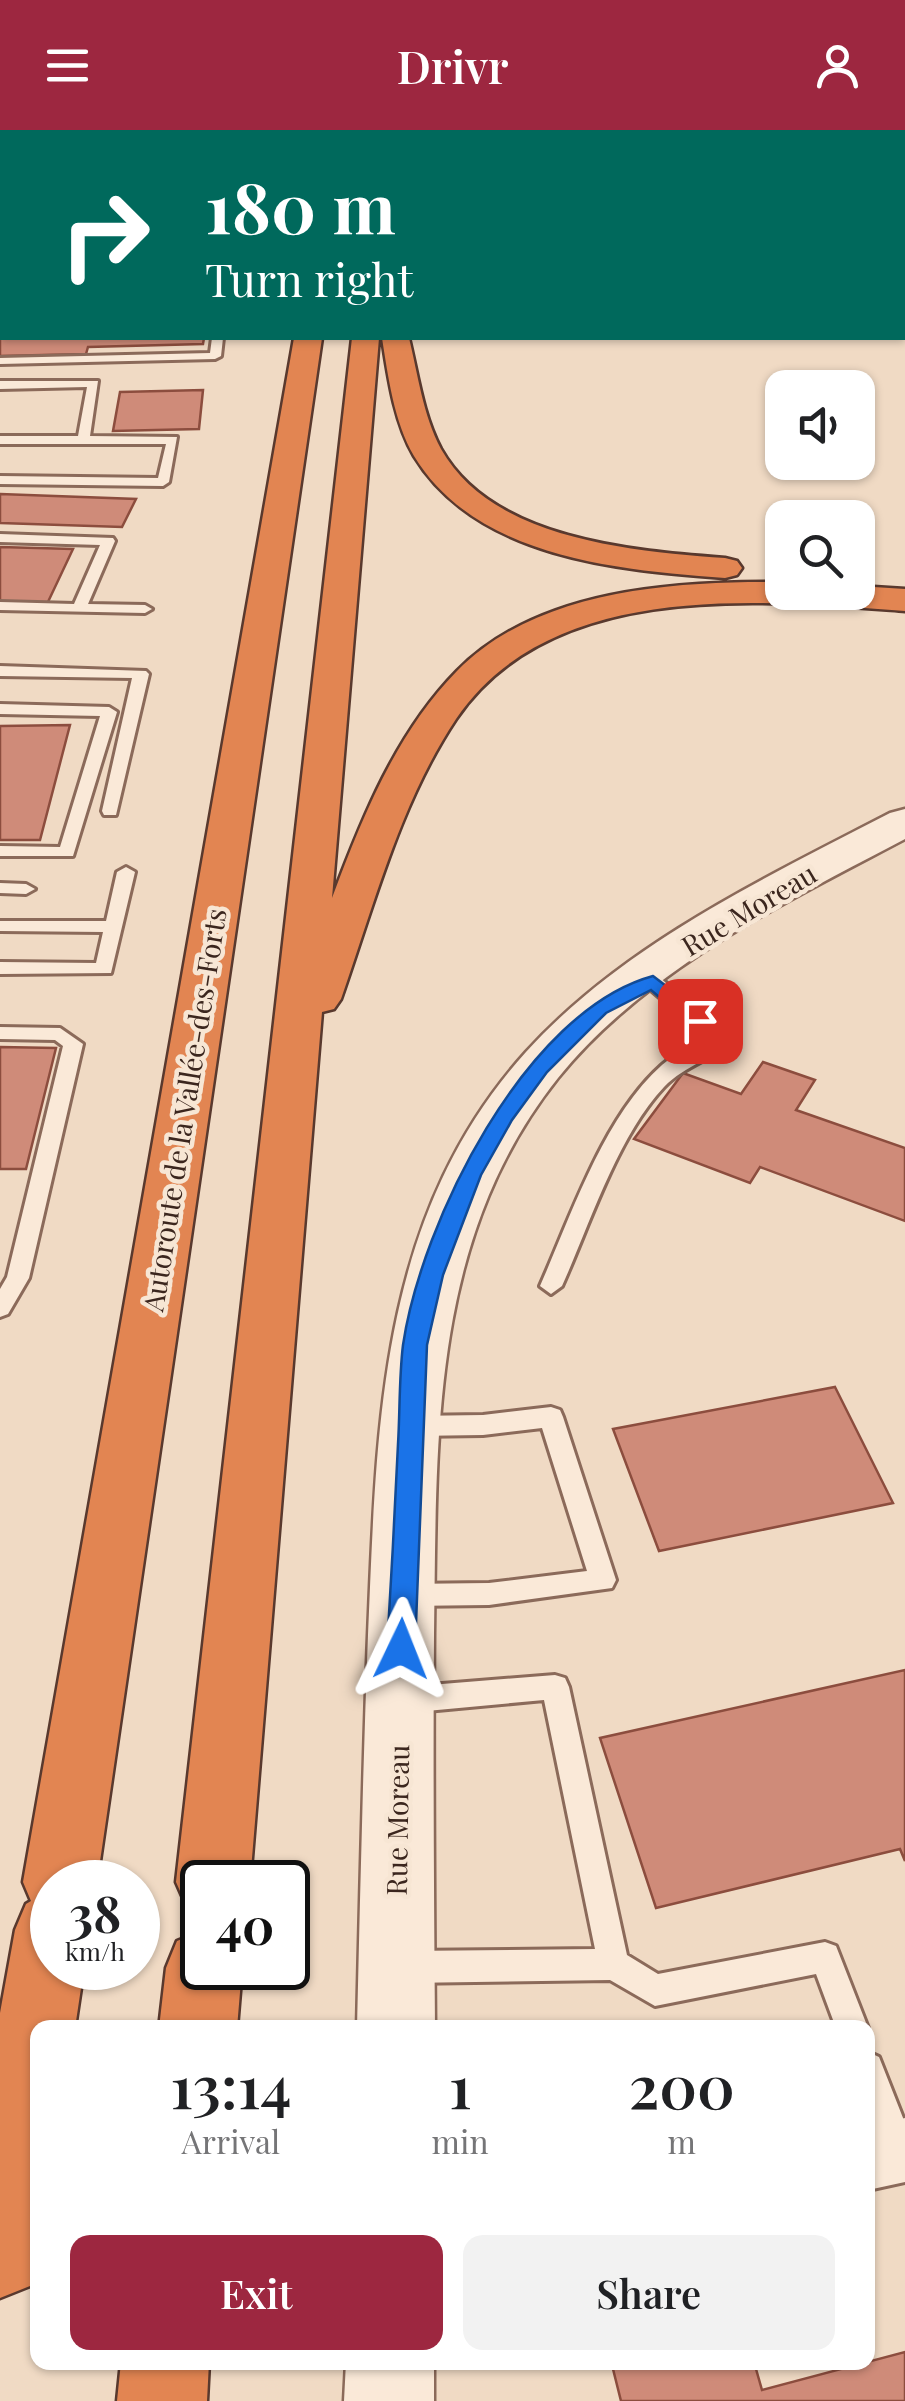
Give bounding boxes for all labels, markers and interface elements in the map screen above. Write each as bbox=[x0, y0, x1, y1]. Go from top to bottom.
text: Drivr bbox=[397, 35, 508, 95]
icon: menu bbox=[40, 38, 95, 93]
icon: person bbox=[810, 38, 865, 93]
text: 180 m bbox=[205, 158, 396, 252]
icon: right bbox=[40, 170, 170, 300]
text: Turn right bbox=[205, 248, 413, 308]
map controls bbox=[765, 370, 875, 610]
button: sound bbox=[765, 370, 875, 480]
button: search bbox=[765, 500, 875, 610]
street label: Rue Moreau bbox=[674, 854, 822, 963]
street label: Autoroute de la Vallée-des-Forts bbox=[133, 906, 234, 1315]
pin bbox=[658, 979, 743, 1064]
icon: arrive bbox=[673, 994, 728, 1049]
position arrow bbox=[349, 1597, 453, 1701]
street label: Rue Moreau bbox=[377, 1744, 416, 1896]
speed limit sign: 40 bbox=[180, 1860, 310, 1990]
text: 38 bbox=[69, 1879, 121, 1946]
text: km/h bbox=[65, 1934, 125, 1967]
text: 13:14 bbox=[170, 2044, 291, 2124]
text: 1 bbox=[449, 2044, 471, 2124]
text: 200 bbox=[629, 2044, 735, 2124]
text: Arrival bbox=[182, 2119, 280, 2162]
text: min bbox=[432, 2119, 489, 2162]
text: m bbox=[668, 2119, 696, 2162]
button: Exit bbox=[70, 2235, 443, 2350]
button: Share bbox=[463, 2235, 835, 2350]

